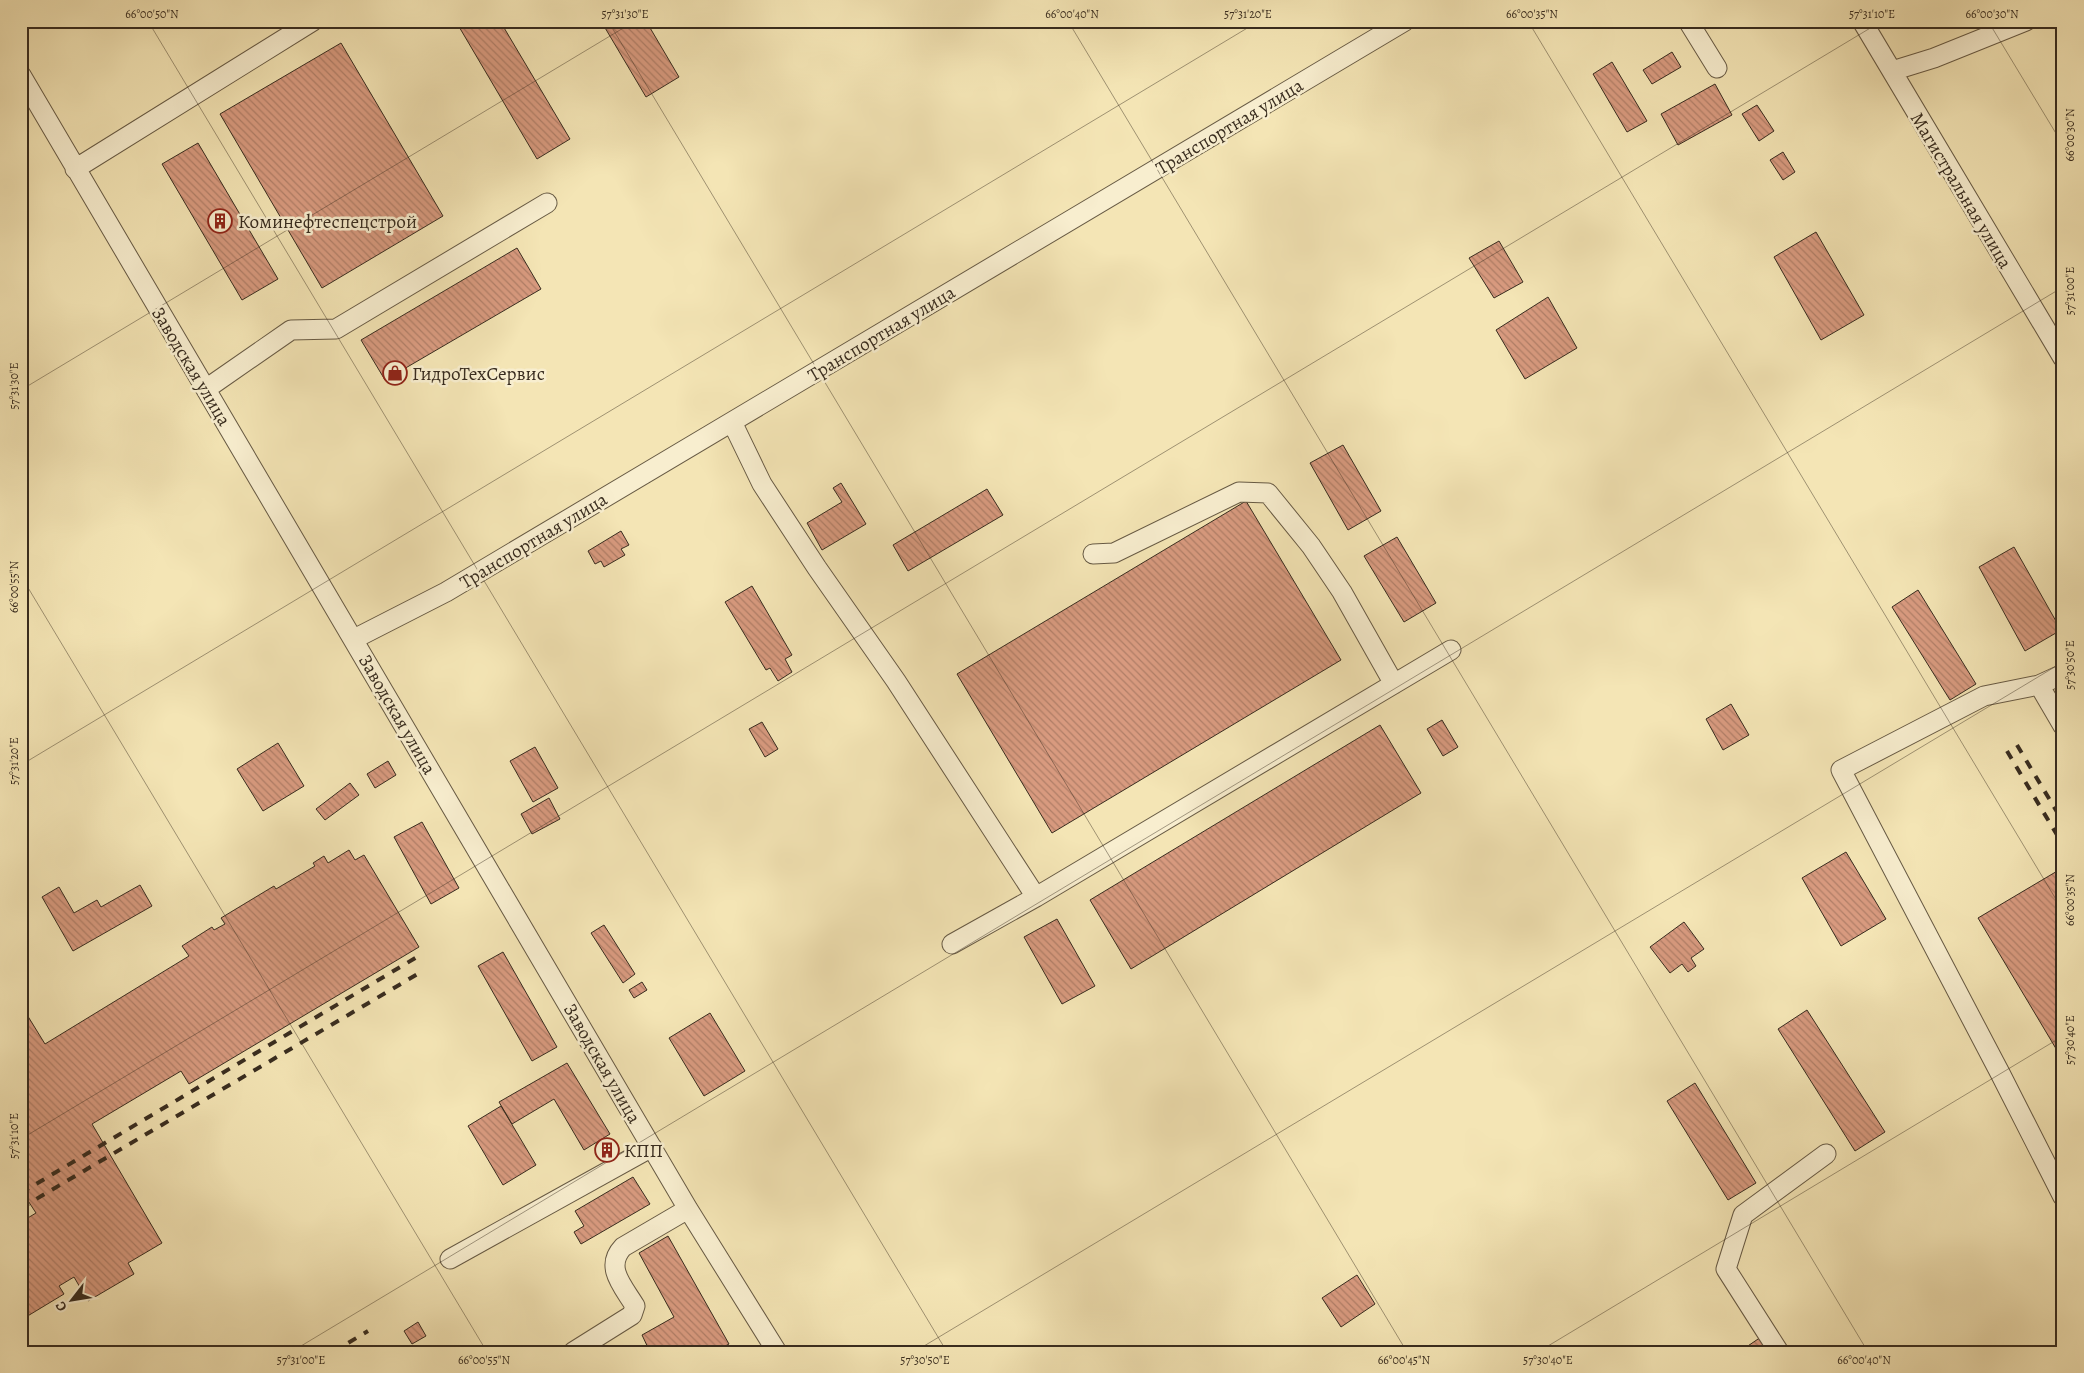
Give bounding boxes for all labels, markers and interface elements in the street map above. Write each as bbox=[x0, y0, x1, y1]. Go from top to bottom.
text: 66°00'50"N bbox=[125, 6, 179, 22]
text: 57°31'30"E bbox=[601, 6, 649, 22]
text: 66°00'40"N bbox=[1045, 6, 1099, 22]
text: 57°31'20"E bbox=[1224, 6, 1272, 22]
text: 66°00'35"N bbox=[1506, 6, 1558, 22]
text: 57°31'10"E bbox=[1849, 6, 1895, 22]
text: 66°00'30"N bbox=[1965, 6, 2019, 22]
street label: Транспортная улица bbox=[1151, 72, 1308, 181]
street label: Магистральная улица bbox=[1904, 107, 2018, 274]
text: 66°00'30"N bbox=[2062, 108, 2078, 162]
building icon: Коминефтеспецстрой bbox=[207, 208, 233, 234]
place label: Коминефтеспецстрой bbox=[238, 209, 417, 235]
text: 57°31'00"E bbox=[2062, 267, 2078, 315]
street label: Транспортная улица bbox=[803, 279, 960, 388]
street label: Заводская улица bbox=[145, 302, 237, 431]
shop icon: ГидроТехСервис bbox=[382, 360, 408, 386]
place label: ГидроТехСервис bbox=[412, 361, 545, 387]
text: 57°31'30"E bbox=[6, 362, 22, 410]
street label: Транспортная улица bbox=[455, 486, 612, 595]
text: 66°00'55"N bbox=[6, 561, 22, 613]
text: 57°30'50"E bbox=[2062, 640, 2078, 690]
street label: Заводская улица bbox=[352, 650, 442, 780]
text: 57°31'20"E bbox=[6, 737, 22, 785]
text: 66°00'35"N bbox=[2062, 874, 2078, 926]
street label: Заводская улица bbox=[557, 999, 647, 1129]
text: 57°30'40"E bbox=[2062, 1015, 2078, 1065]
text: 57°31'10"E bbox=[6, 1113, 22, 1159]
building icon: КПП bbox=[594, 1137, 620, 1163]
place label: КПП bbox=[624, 1138, 663, 1164]
north arrow bbox=[48, 1276, 98, 1326]
text: С bbox=[51, 1298, 72, 1315]
text: 57°31'00"E bbox=[277, 1352, 325, 1368]
text: 66°00'55"N bbox=[458, 1352, 510, 1368]
text: 57°30'50"E bbox=[900, 1352, 950, 1368]
text: 66°00'45"N bbox=[1378, 1352, 1431, 1368]
text: 57°30'40"E bbox=[1523, 1352, 1573, 1368]
text: 66°00'40"N bbox=[1837, 1352, 1891, 1368]

